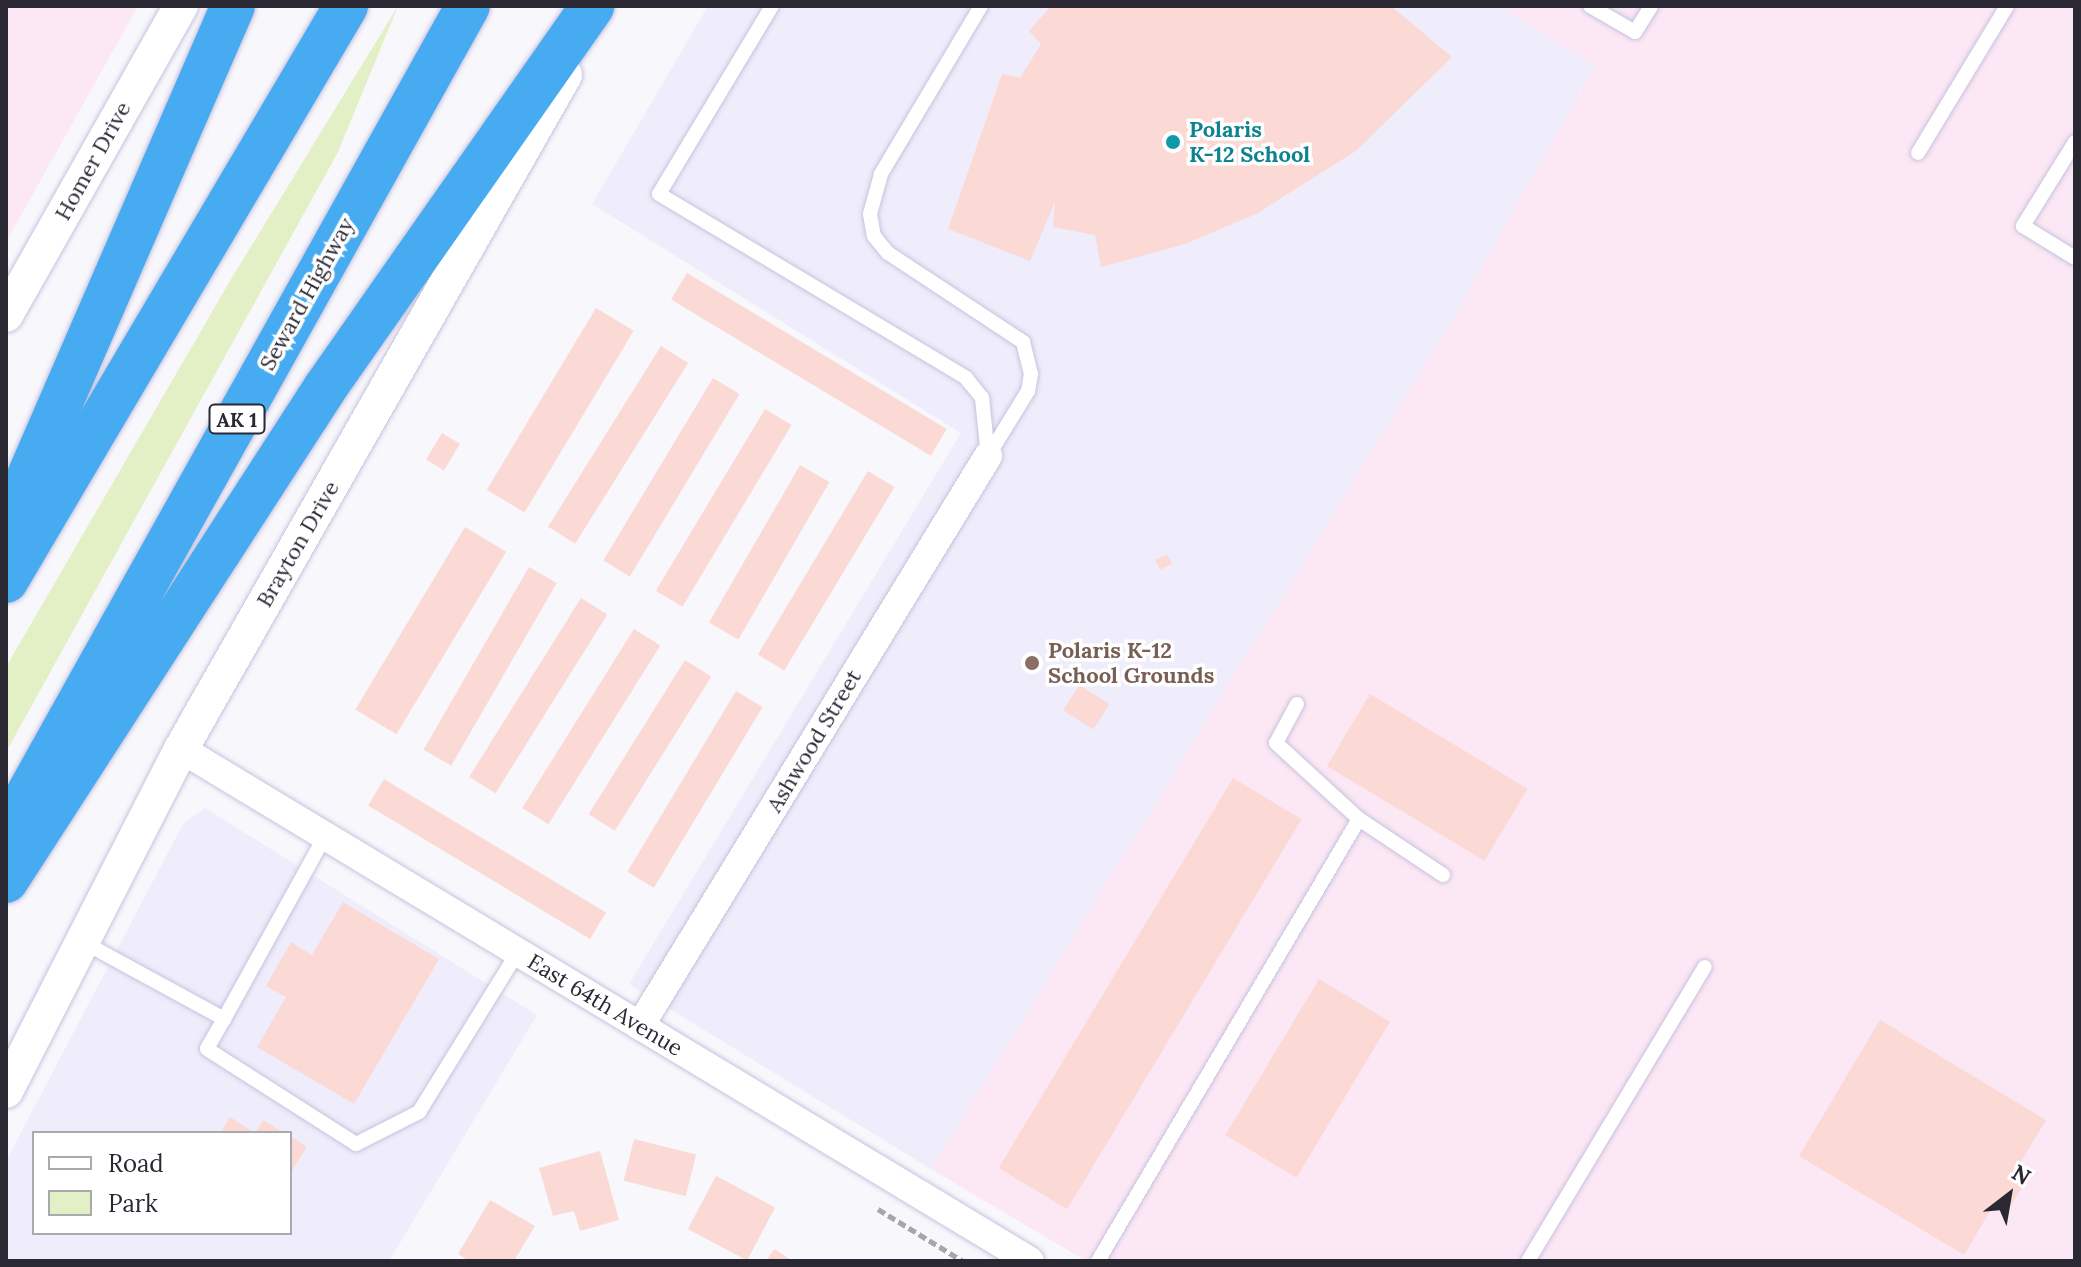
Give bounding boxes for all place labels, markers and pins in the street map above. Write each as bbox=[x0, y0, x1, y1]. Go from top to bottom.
place label: Polaris K-12 School bbox=[1189, 116, 1310, 168]
marker: Polaris K-12 School bbox=[1164, 133, 1182, 151]
place label: Polaris K-12 School Grounds bbox=[1048, 637, 1214, 688]
marker: Polaris K-12 School Grounds bbox=[1023, 654, 1041, 672]

